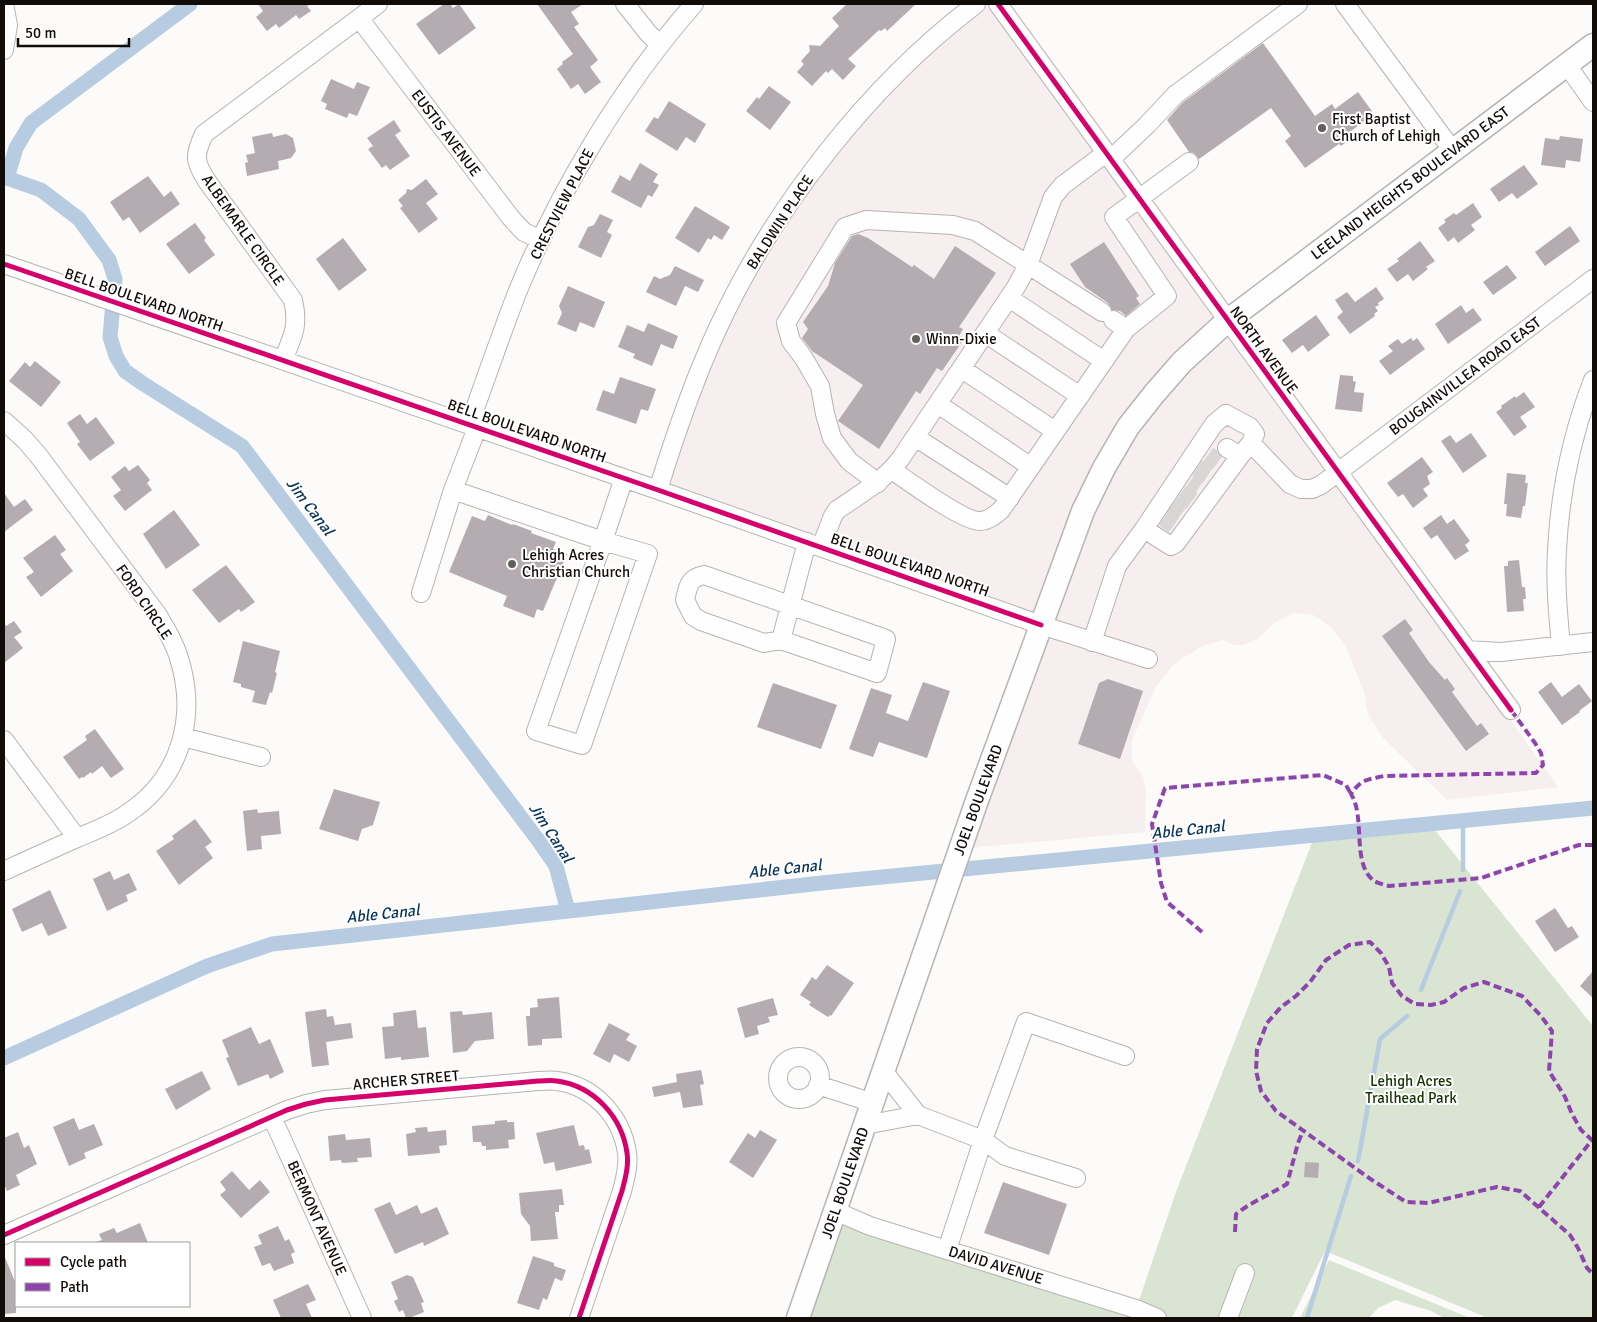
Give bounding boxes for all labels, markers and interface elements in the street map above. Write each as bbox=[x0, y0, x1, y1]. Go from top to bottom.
scale bar bbox=[18, 15, 129, 47]
text: 50 m bbox=[25, 24, 56, 42]
street label: EUSTIS AVENUE bbox=[407, 86, 485, 180]
street label: LEELAND HEIGHTS BOULEVARD EAST bbox=[1307, 102, 1513, 263]
place label: First Baptist Church of Lehigh bbox=[1332, 110, 1441, 145]
marker: First Baptist Church of Lehigh bbox=[1316, 122, 1328, 134]
street label: CRESTVIEW PLACE bbox=[526, 146, 598, 262]
street label: ALBEMARLE CIRCLE bbox=[198, 171, 288, 289]
street label: BALDWIN PLACE bbox=[743, 171, 817, 273]
street label: BELL BOULEVARD NORTH bbox=[62, 264, 226, 336]
street label: NORTH AVENUE bbox=[1226, 303, 1302, 397]
street label: BOUGAINVILLEA ROAD EAST bbox=[1386, 313, 1545, 439]
place label: Winn-Dixie bbox=[926, 330, 997, 348]
marker: Winn-Dixie bbox=[910, 333, 922, 345]
street label: BELL BOULEVARD NORTH bbox=[445, 395, 609, 467]
water label: Jim Canal bbox=[282, 474, 339, 541]
street label: BELL BOULEVARD NORTH bbox=[828, 529, 992, 601]
place label: Lehigh Acres Christian Church bbox=[522, 546, 630, 581]
marker: Lehigh Acres Christian Church bbox=[506, 558, 518, 570]
street label: FORD CIRCLE bbox=[112, 561, 176, 643]
street label: JOEL BOULEVARD bbox=[950, 742, 1006, 858]
water label: Jim Canal bbox=[524, 799, 578, 868]
water label: Able Canal bbox=[1150, 816, 1227, 844]
water label: Able Canal bbox=[747, 855, 824, 883]
water label: Able Canal bbox=[345, 900, 422, 928]
street label: ARCHER STREET bbox=[352, 1066, 460, 1094]
park label: Lehigh Acres Trailhead Park bbox=[1365, 1072, 1457, 1107]
street label: JOEL BOULEVARD bbox=[817, 1125, 873, 1241]
street label: BERMONT AVENUE bbox=[284, 1158, 350, 1278]
legend bbox=[15, 1242, 190, 1307]
street label: DAVID AVENUE bbox=[946, 1242, 1046, 1288]
text: Cycle path bbox=[60, 1253, 127, 1271]
text: Path bbox=[60, 1278, 89, 1296]

